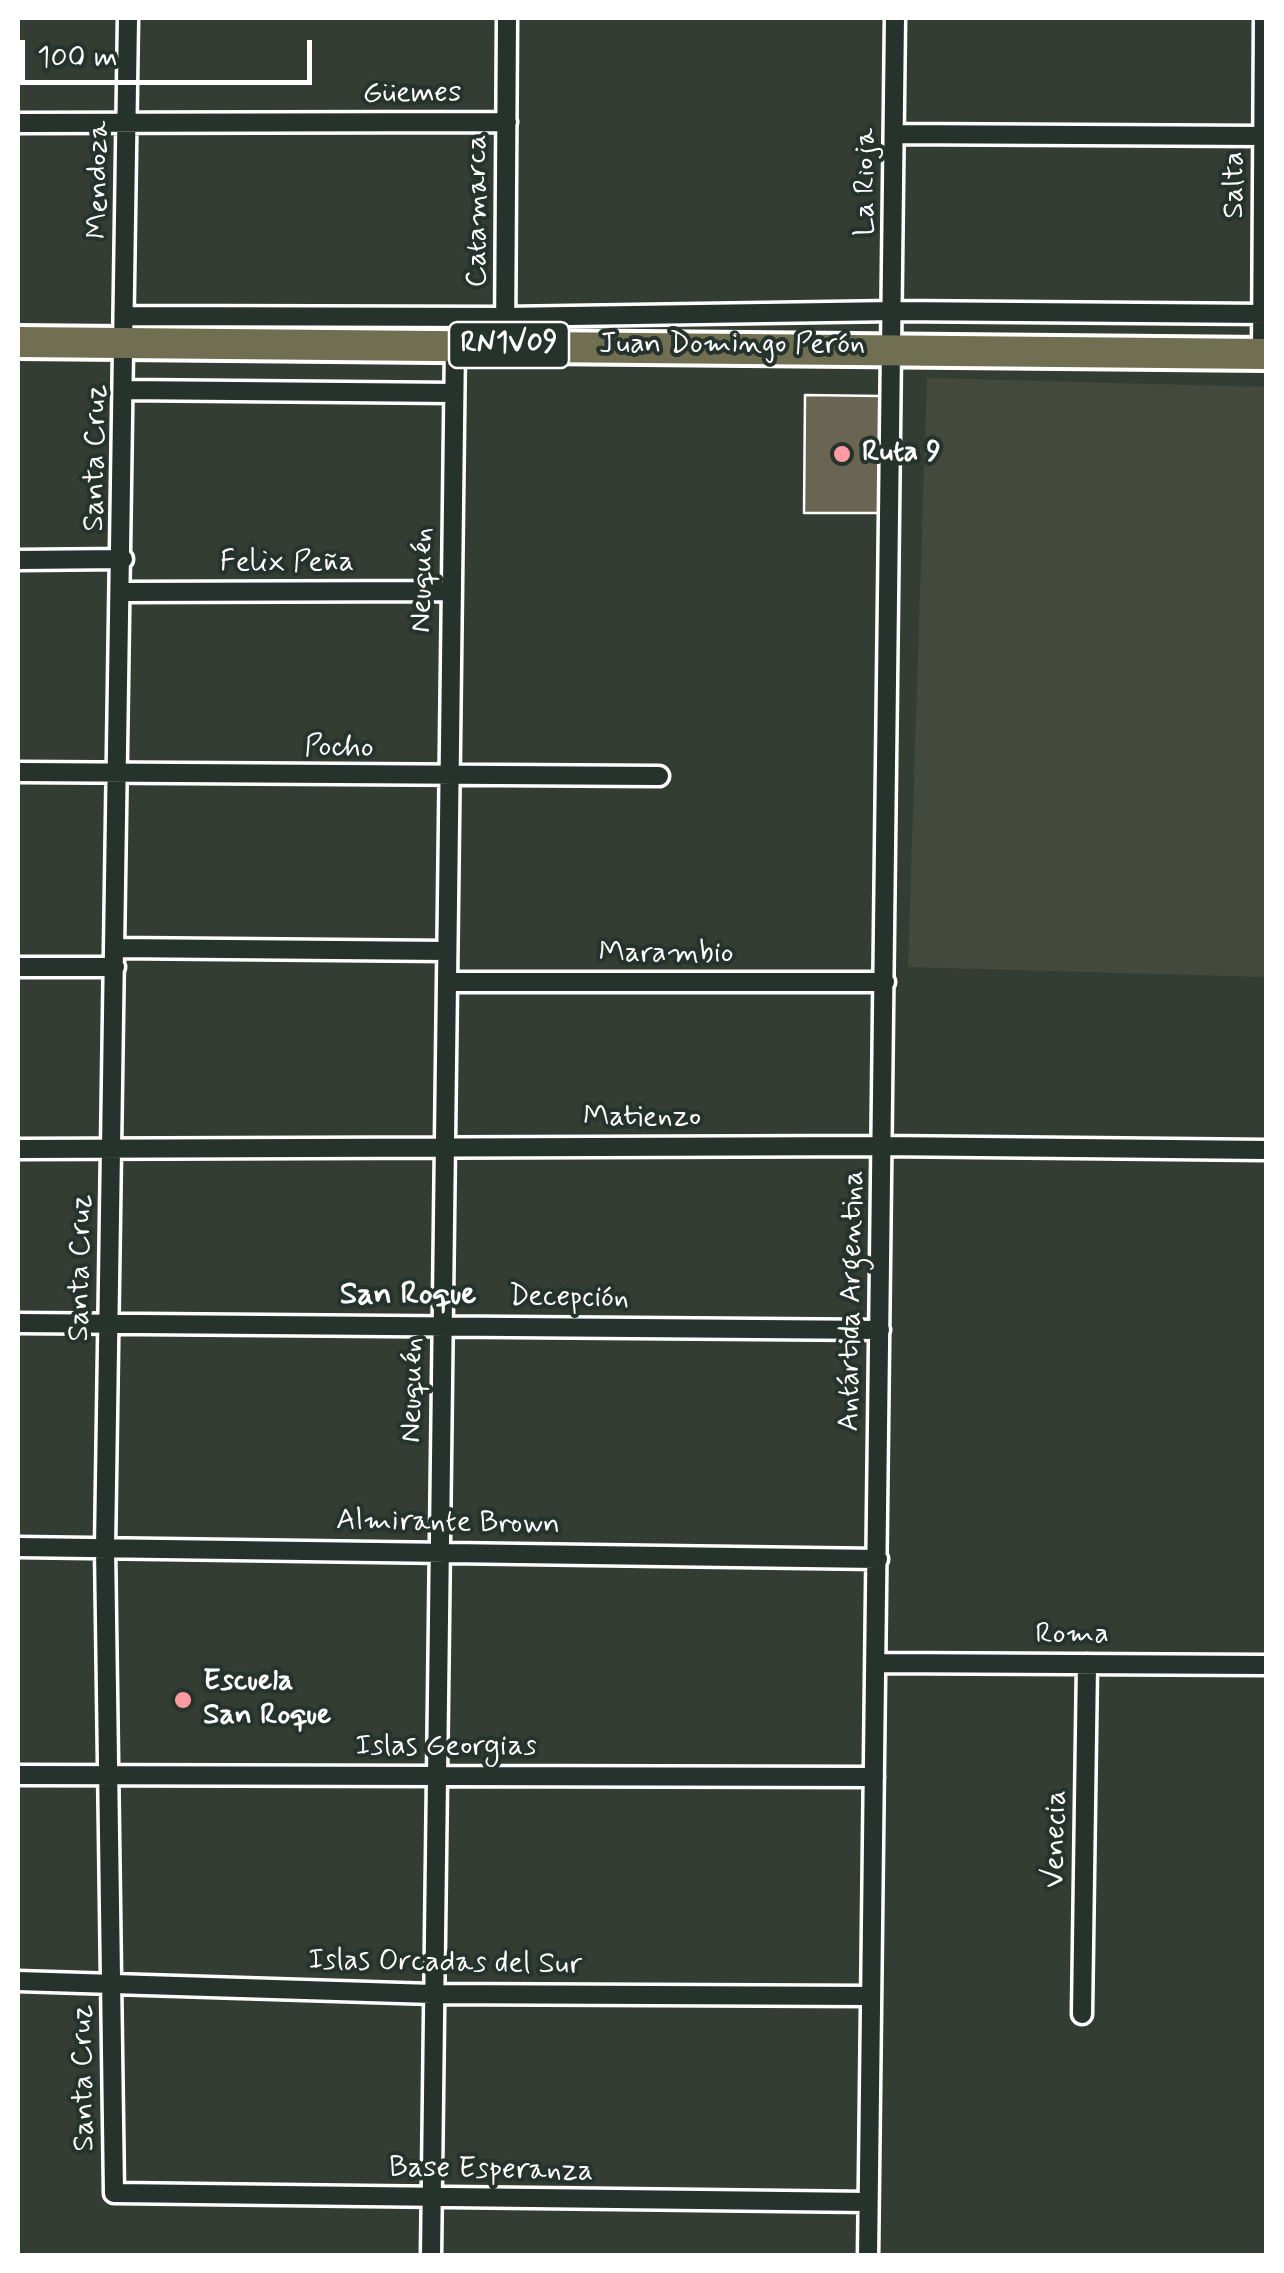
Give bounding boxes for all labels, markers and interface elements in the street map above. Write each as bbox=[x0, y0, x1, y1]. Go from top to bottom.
scale bar bbox=[25, 20, 318, 82]
text: 100 m bbox=[37, 38, 118, 77]
street label: Güemes bbox=[362, 76, 462, 114]
street label: Mendoza bbox=[82, 121, 118, 239]
street label: La Rioja bbox=[849, 128, 885, 236]
street label: Catamarca bbox=[461, 134, 497, 288]
street label: Salta bbox=[1218, 151, 1254, 219]
road number: RN1V09 bbox=[449, 322, 569, 368]
street label: Juan Domingo Perón bbox=[599, 328, 865, 364]
street label: Santa Cruz bbox=[78, 384, 116, 532]
place label: Ruta 9 bbox=[862, 436, 941, 472]
marker: Ruta 9 bbox=[831, 443, 853, 465]
street label: Neuquén bbox=[405, 527, 443, 633]
street label: Felix Peña bbox=[220, 546, 354, 582]
street label: Pocho bbox=[304, 730, 374, 768]
street label: Marambio bbox=[599, 937, 733, 973]
street label: Matienzo bbox=[583, 1101, 701, 1137]
street label: Antártida Argentina bbox=[833, 1170, 873, 1432]
street label: Santa Cruz bbox=[63, 1194, 101, 1342]
district label: San Roque bbox=[340, 1277, 476, 1315]
street label: Decepción bbox=[509, 1280, 629, 1318]
street label: Neuquén bbox=[395, 1337, 433, 1443]
street label: Almirante Brown bbox=[336, 1504, 560, 1544]
street label: Roma bbox=[1035, 1618, 1109, 1654]
place label: Escuela San Roque bbox=[203, 1665, 331, 1736]
marker: Escuela San Roque bbox=[172, 1689, 194, 1711]
street label: Islas Georgias bbox=[355, 1730, 537, 1766]
street label: Venecia bbox=[1038, 1790, 1076, 1888]
street label: Islas Orcadas del Sur bbox=[308, 1944, 582, 1984]
street label: Santa Cruz bbox=[66, 2004, 104, 2152]
street label: Base Esperanza bbox=[388, 2151, 594, 2191]

